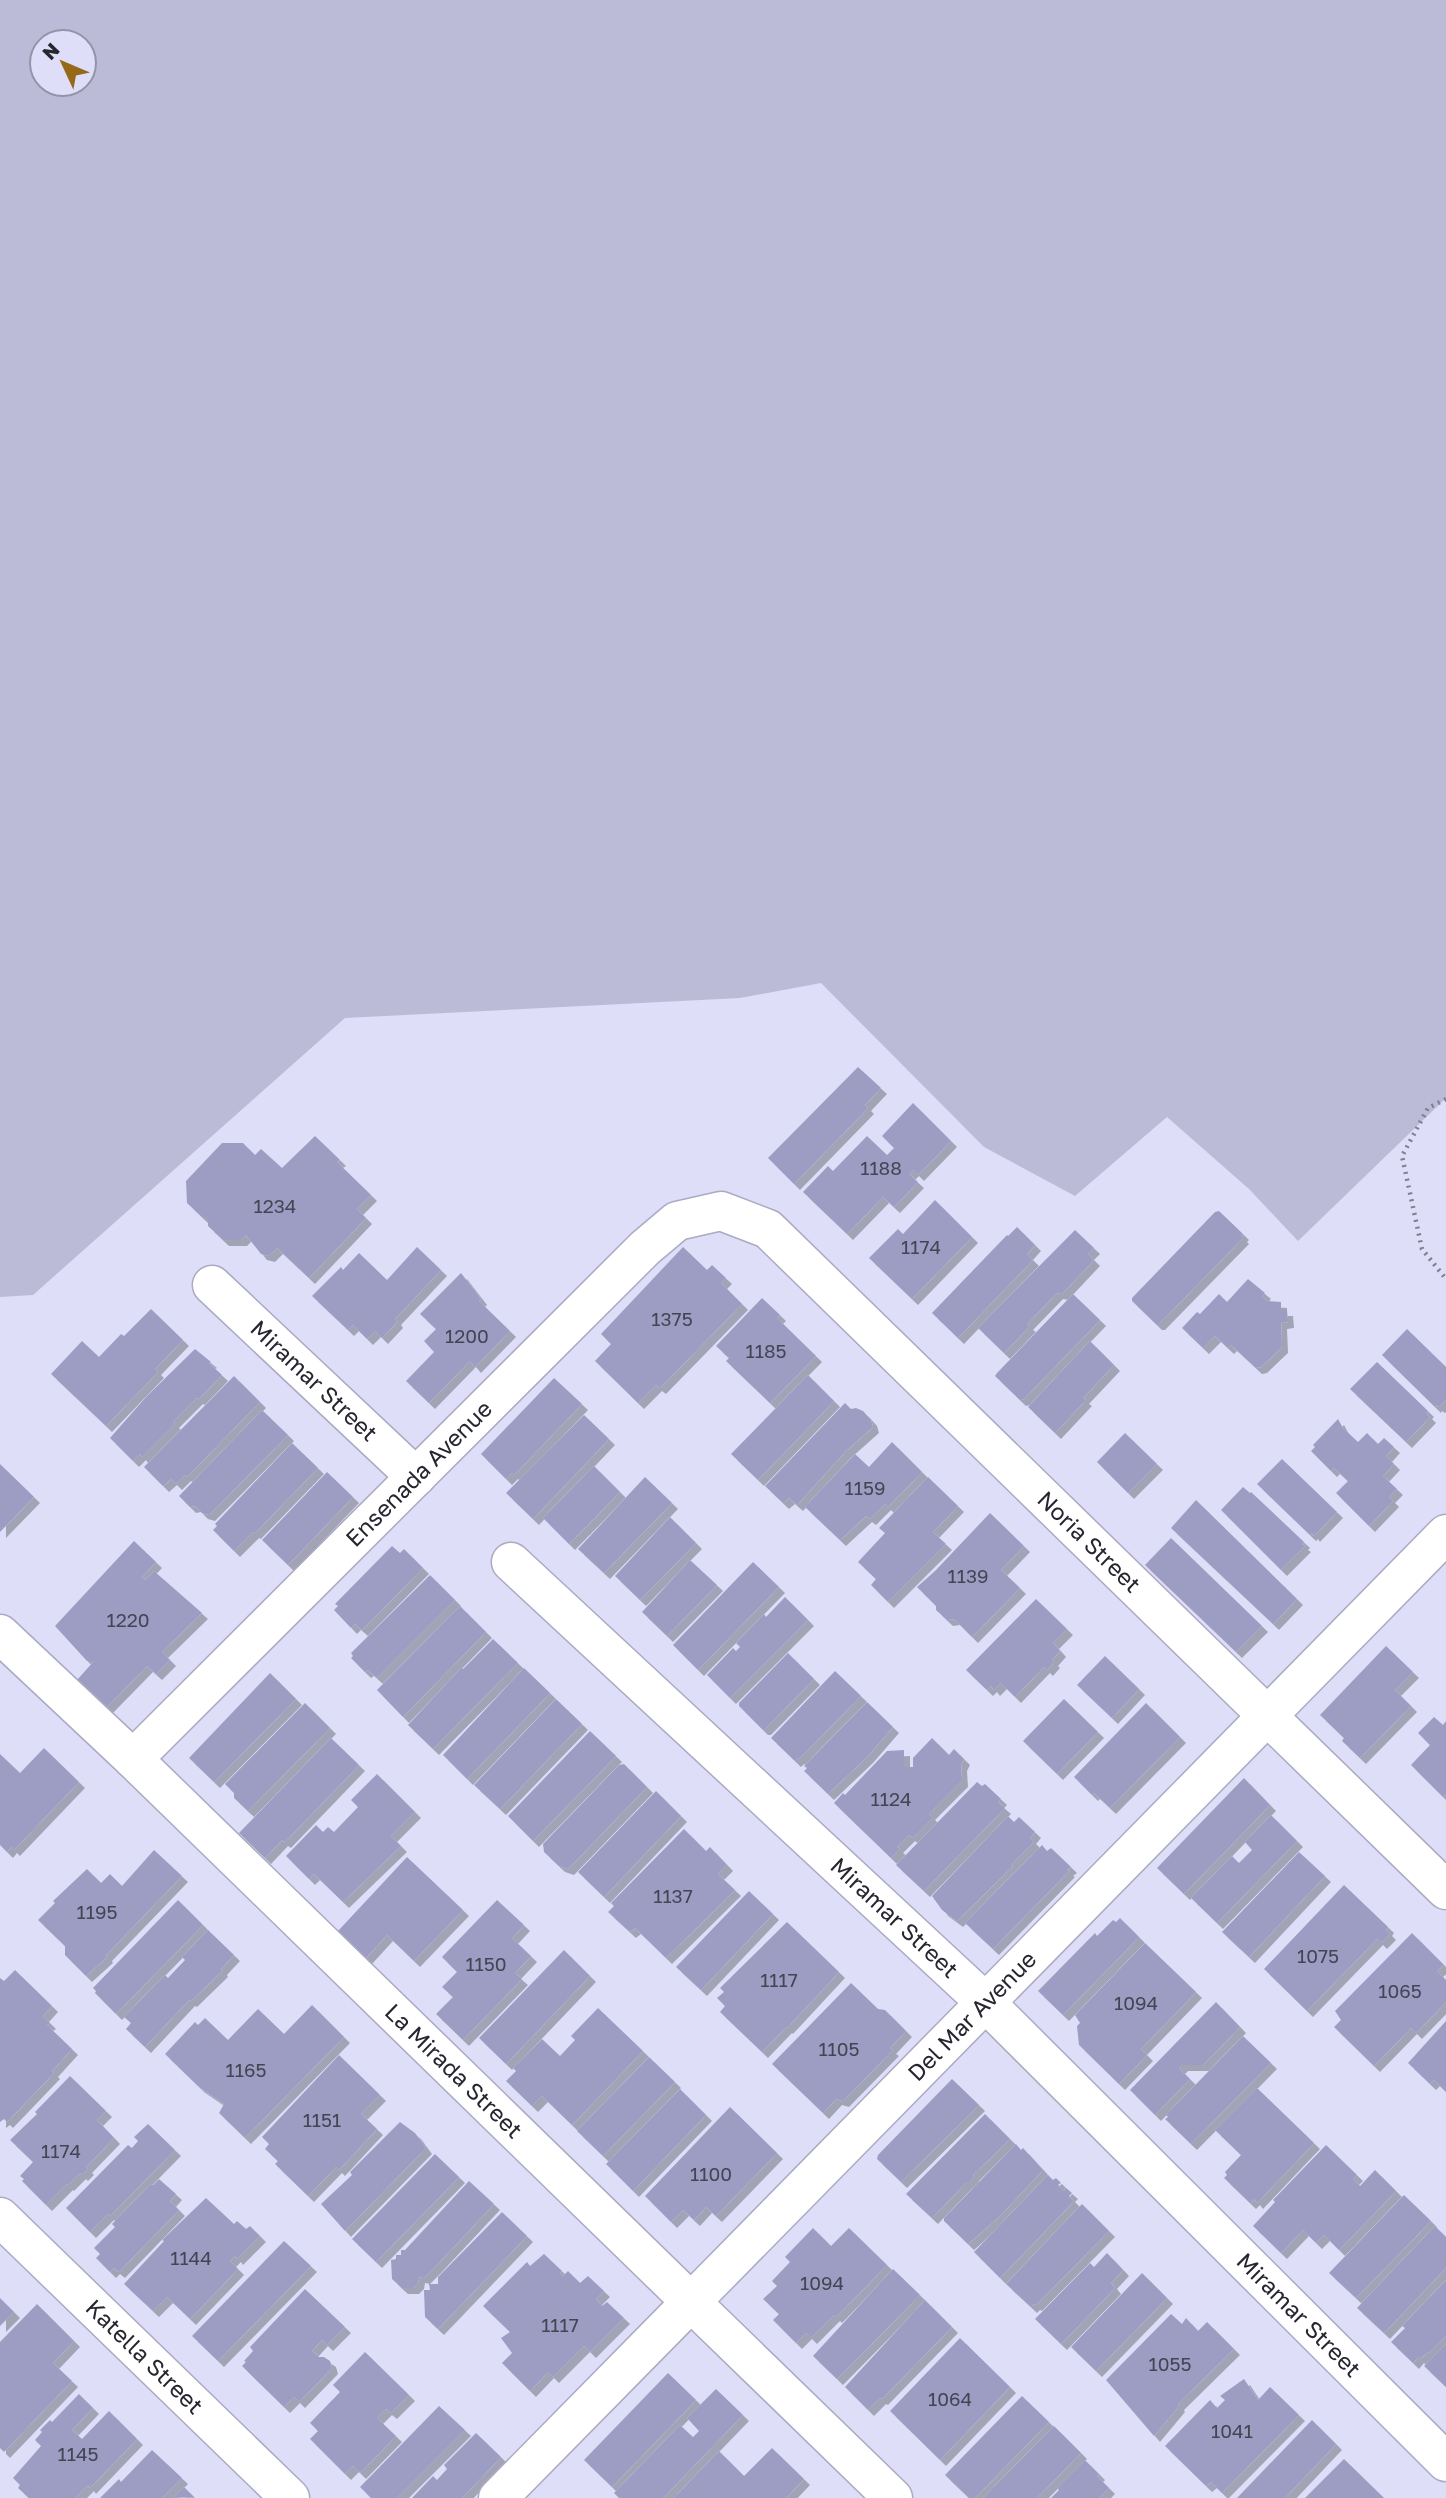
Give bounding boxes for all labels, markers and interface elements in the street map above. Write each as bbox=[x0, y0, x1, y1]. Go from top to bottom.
north arrow bbox=[28, 28, 98, 98]
text: N bbox=[37, 38, 64, 64]
house number: 1188 bbox=[860, 1156, 902, 1179]
house number: 1234 bbox=[254, 1194, 296, 1217]
house number: 1174 bbox=[901, 1235, 941, 1258]
house number: 1375 bbox=[651, 1307, 693, 1330]
street label: Miramar Street bbox=[245, 1314, 384, 1447]
house number: 1200 bbox=[445, 1324, 489, 1347]
house number: 1185 bbox=[745, 1339, 787, 1362]
street label: Ensenada Avenue bbox=[339, 1394, 497, 1552]
house number: 1159 bbox=[845, 1476, 885, 1499]
street label: Noria Street bbox=[1032, 1485, 1147, 1598]
house number: 1139 bbox=[947, 1564, 989, 1587]
house number: 1220 bbox=[106, 1608, 150, 1631]
house number: 1124 bbox=[870, 1787, 912, 1810]
street label: Miramar Street bbox=[825, 1851, 965, 1983]
house number: 1137 bbox=[653, 1884, 693, 1907]
house number: 1195 bbox=[77, 1900, 117, 1923]
house number: 1075 bbox=[1297, 1944, 1339, 1967]
street label: Del Mar Avenue bbox=[901, 1945, 1041, 2086]
house number: 1150 bbox=[465, 1952, 507, 1975]
house number: 1117 bbox=[760, 1968, 798, 1991]
house number: 1065 bbox=[1378, 1979, 1422, 2002]
house number: 1094 bbox=[1114, 1991, 1158, 2014]
street label: La Mirada Street bbox=[380, 1997, 529, 2143]
house number: 1105 bbox=[818, 2037, 860, 2060]
house number: 1165 bbox=[226, 2058, 266, 2081]
house number: 1151 bbox=[303, 2108, 341, 2131]
house number: 1174 bbox=[41, 2139, 81, 2162]
house number: 1100 bbox=[690, 2162, 732, 2185]
house number: 1144 bbox=[170, 2246, 212, 2269]
street label: Miramar Street bbox=[1232, 2247, 1367, 2382]
house number: 1094 bbox=[800, 2271, 844, 2294]
street label: Katella Street bbox=[81, 2293, 210, 2419]
house number: 1117 bbox=[541, 2313, 579, 2336]
house number: 1055 bbox=[1148, 2352, 1192, 2375]
house number: 1064 bbox=[928, 2387, 972, 2410]
house number: 1041 bbox=[1211, 2419, 1253, 2442]
house number: 1145 bbox=[57, 2442, 99, 2465]

